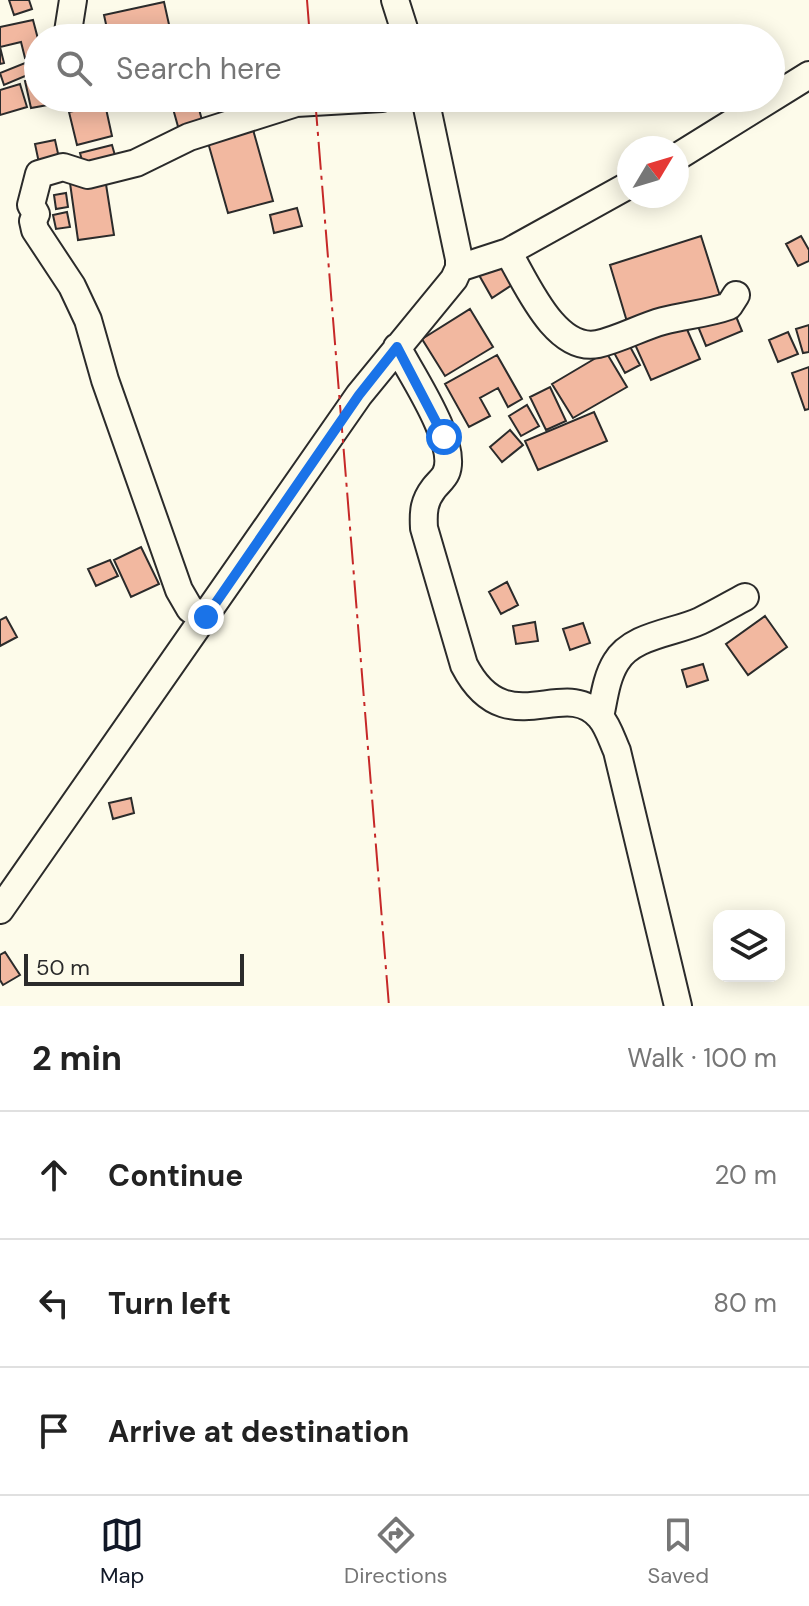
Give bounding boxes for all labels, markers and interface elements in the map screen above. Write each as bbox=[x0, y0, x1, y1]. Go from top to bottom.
search box bbox=[24, 24, 785, 112]
icon: search bbox=[52, 46, 96, 90]
text: Search here bbox=[116, 49, 282, 88]
north arrow bbox=[617, 136, 689, 208]
route start bbox=[426, 419, 462, 455]
route end bbox=[188, 599, 224, 635]
map controls bbox=[713, 910, 785, 982]
button: layers bbox=[713, 910, 785, 982]
scale bar bbox=[24, 950, 244, 986]
text: 50 m bbox=[36, 953, 90, 982]
text: 2 min bbox=[32, 1036, 122, 1081]
text: Walk · 100 m bbox=[627, 1041, 777, 1075]
icon: ahead bbox=[32, 1153, 76, 1197]
text: Continue bbox=[108, 1156, 243, 1195]
text: 20 m bbox=[714, 1158, 777, 1192]
icon: left bbox=[32, 1281, 76, 1325]
text: Turn left bbox=[108, 1284, 231, 1323]
text: 80 m bbox=[713, 1286, 777, 1320]
icon: arrive bbox=[32, 1409, 76, 1453]
text: Arrive at destination bbox=[108, 1412, 409, 1451]
tab: Map bbox=[100, 1513, 144, 1590]
tab: Directions bbox=[344, 1513, 448, 1590]
tab: Saved bbox=[647, 1513, 709, 1590]

